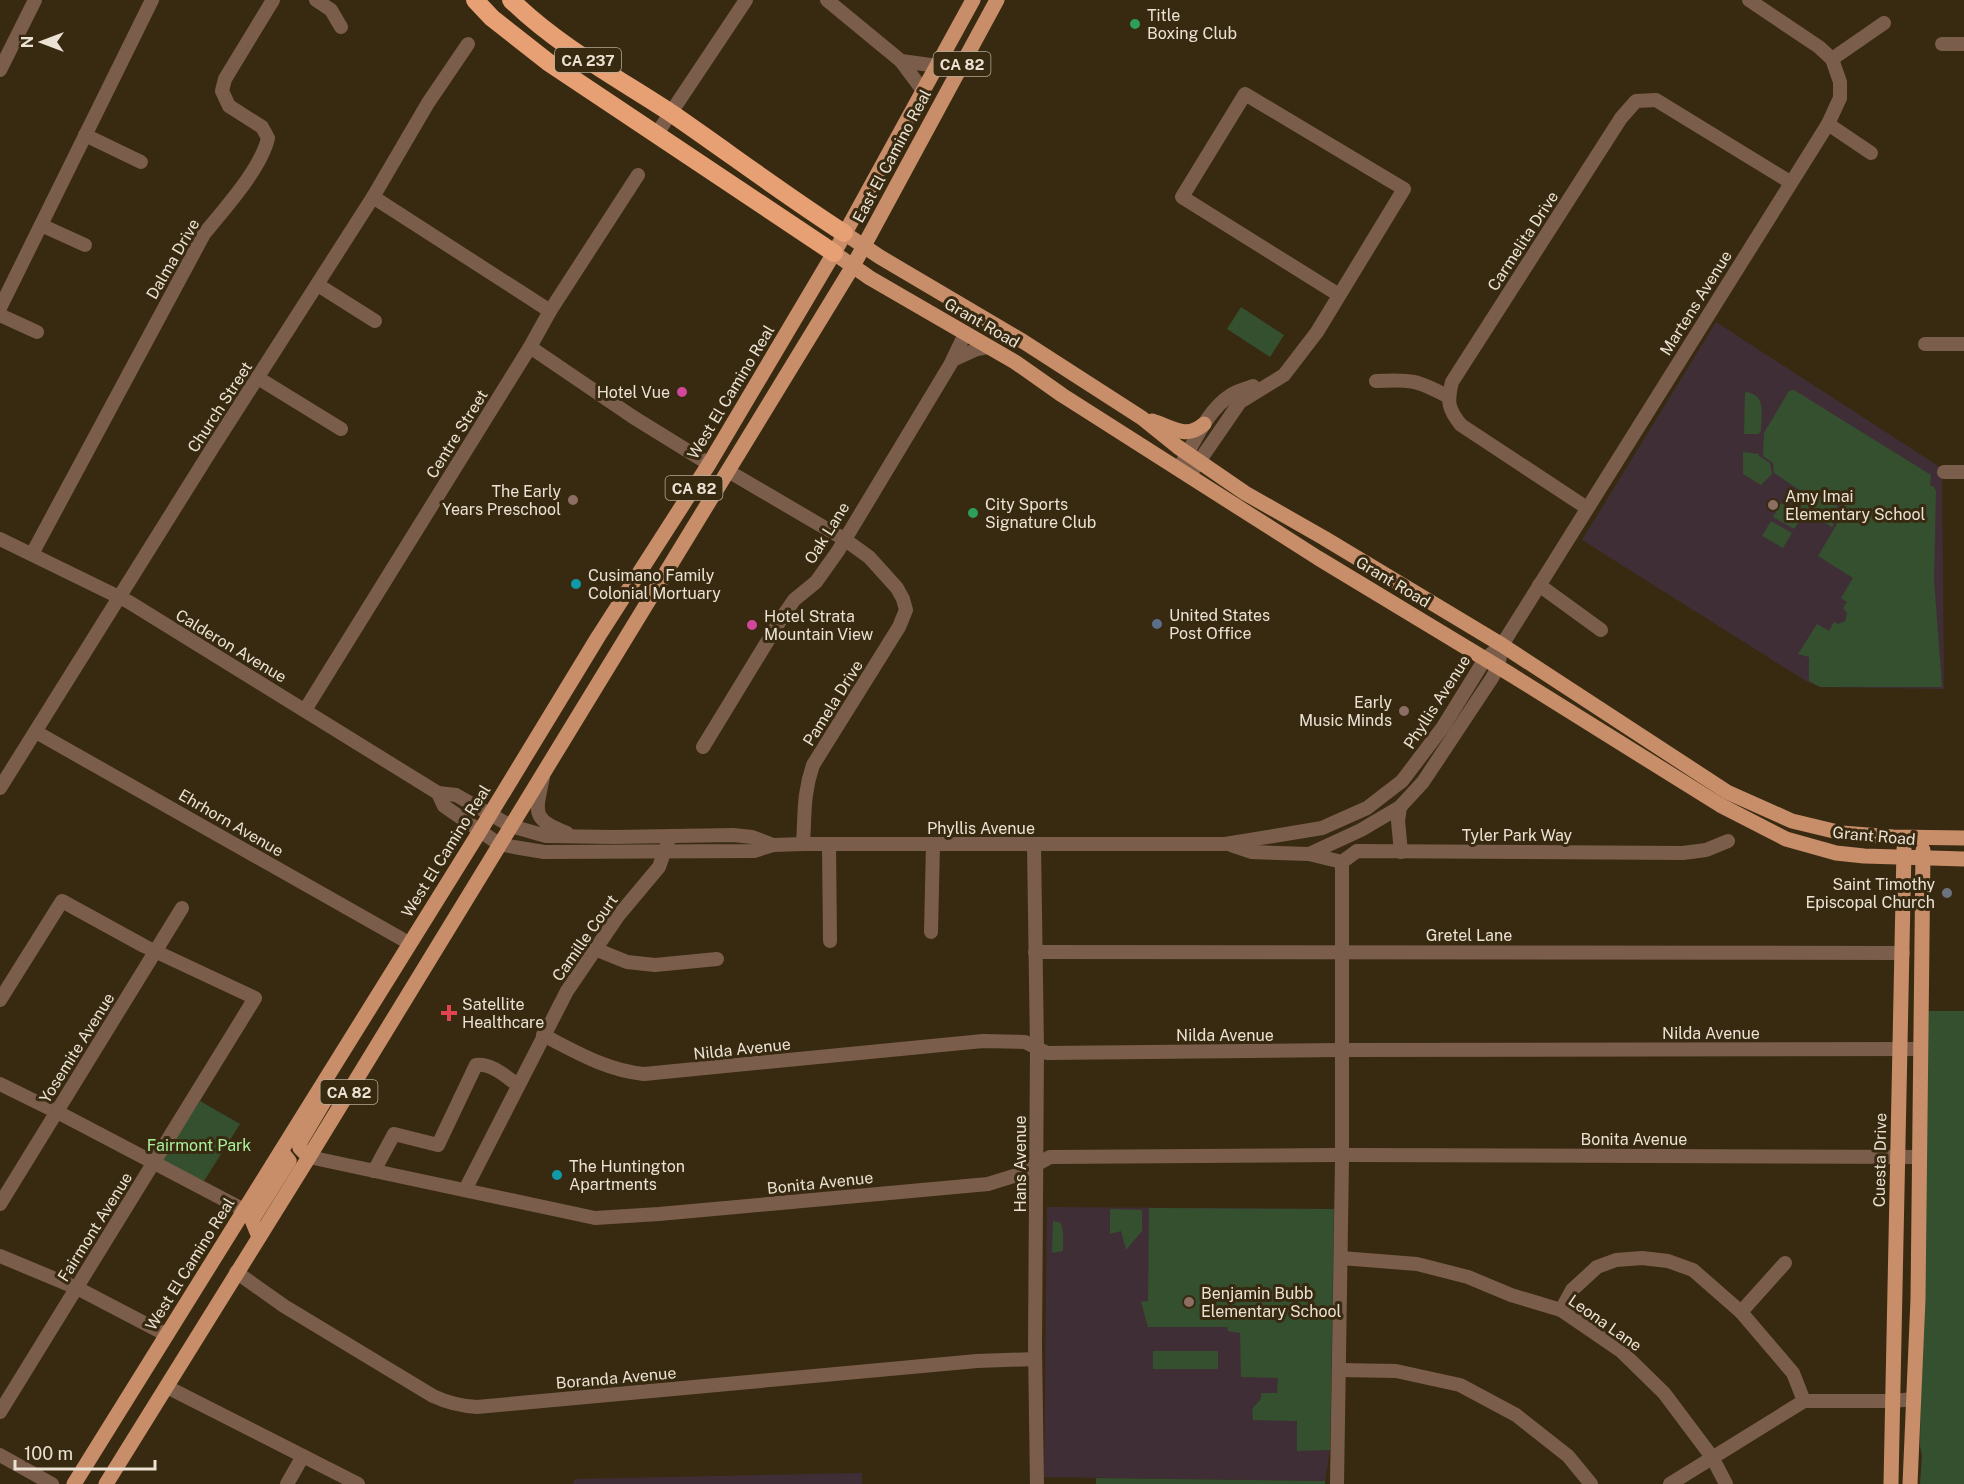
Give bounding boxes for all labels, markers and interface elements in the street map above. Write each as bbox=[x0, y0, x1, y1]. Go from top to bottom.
place label: Title Boxing Club bbox=[1147, 6, 1237, 43]
north arrow bbox=[12, 12, 72, 72]
marker: Title Boxing Club bbox=[1128, 17, 1142, 31]
text: N bbox=[18, 36, 37, 48]
road number: CA 237 bbox=[555, 48, 621, 72]
road number: CA 82 bbox=[934, 52, 990, 76]
street label: East El Camino Real bbox=[849, 86, 935, 226]
street label: Carmelita Drive bbox=[1484, 188, 1562, 294]
street label: Dalma Drive bbox=[142, 215, 204, 303]
street label: Martens Avenue bbox=[1656, 247, 1736, 359]
street label: Grant Road bbox=[941, 294, 1023, 352]
street label: West El Camino Real bbox=[683, 321, 779, 462]
street label: Church Street bbox=[184, 358, 256, 456]
place label: Hotel Vue bbox=[597, 383, 670, 402]
marker: Hotel Vue bbox=[675, 385, 689, 399]
street label: Centre Street bbox=[422, 386, 492, 482]
road number: CA 82 bbox=[666, 476, 722, 500]
place label: The Early Years Preschool bbox=[442, 482, 561, 519]
place label: Amy Imai Elementary School bbox=[1785, 487, 1926, 524]
marker: The Early Years Preschool bbox=[566, 493, 580, 507]
place label: City Sports Signature Club bbox=[985, 495, 1096, 532]
marker: Amy Imai Elementary School bbox=[1766, 498, 1780, 512]
street label: Oak Lane bbox=[801, 499, 853, 567]
marker: City Sports Signature Club bbox=[966, 506, 980, 520]
street label: Grant Road bbox=[1352, 552, 1434, 612]
place label: Cusimano Family Colonial Mortuary bbox=[588, 566, 721, 603]
marker: Cusimano Family Colonial Mortuary bbox=[569, 577, 583, 591]
street label: Calderon Avenue bbox=[172, 605, 290, 687]
place label: United States Post Office bbox=[1169, 606, 1270, 643]
place label: Hotel Strata Mountain View bbox=[764, 607, 874, 644]
marker: United States Post Office bbox=[1150, 617, 1164, 631]
marker: Hotel Strata Mountain View bbox=[745, 618, 759, 632]
street label: Phyllis Avenue bbox=[1400, 652, 1474, 752]
street label: Pamela Drive bbox=[799, 657, 867, 749]
place label: Early Music Minds bbox=[1299, 693, 1392, 730]
marker: Early Music Minds bbox=[1397, 704, 1411, 718]
street label: West El Camino Real bbox=[397, 781, 495, 921]
street label: Ehrhorn Avenue bbox=[175, 785, 287, 861]
street label: Phyllis Avenue bbox=[927, 819, 1035, 838]
street label: Grant Road bbox=[1832, 823, 1916, 849]
street label: Tyler Park Way bbox=[1462, 826, 1573, 845]
place label: Saint Timothy Episcopal Church bbox=[1805, 875, 1935, 912]
marker: Saint Timothy Episcopal Church bbox=[1940, 886, 1954, 900]
street label: Camille Court bbox=[548, 891, 622, 985]
street label: Gretel Lane bbox=[1426, 926, 1512, 945]
street label: Yosemite Avenue bbox=[35, 989, 119, 1107]
place label: Satellite Healthcare bbox=[462, 995, 544, 1032]
marker: Satellite Healthcare bbox=[440, 1004, 458, 1022]
street label: Nilda Avenue bbox=[1662, 1024, 1760, 1043]
street label: Nilda Avenue bbox=[1176, 1026, 1274, 1045]
street label: Nilda Avenue bbox=[692, 1034, 792, 1064]
road number: CA 82 bbox=[320, 1080, 378, 1104]
street label: Cuesta Drive bbox=[1870, 1113, 1890, 1207]
street label: Hans Avenue bbox=[1011, 1115, 1030, 1213]
street label: Bonita Avenue bbox=[1581, 1130, 1687, 1149]
park label: Fairmont Park bbox=[147, 1136, 251, 1155]
place label: The Huntington Apartments bbox=[569, 1157, 685, 1194]
marker: The Huntington Apartments bbox=[550, 1168, 564, 1182]
street label: Bonita Avenue bbox=[766, 1168, 874, 1198]
street label: Fairmont Avenue bbox=[54, 1169, 136, 1285]
street label: West El Camino Real bbox=[141, 1194, 239, 1334]
place label: Benjamin Bubb Elementary School bbox=[1201, 1284, 1342, 1321]
street label: Leona Lane bbox=[1565, 1291, 1645, 1355]
marker: Benjamin Bubb Elementary School bbox=[1182, 1295, 1196, 1309]
street label: Boranda Avenue bbox=[555, 1363, 677, 1393]
scale bar bbox=[15, 1433, 154, 1471]
text: 100 m bbox=[24, 1443, 73, 1464]

